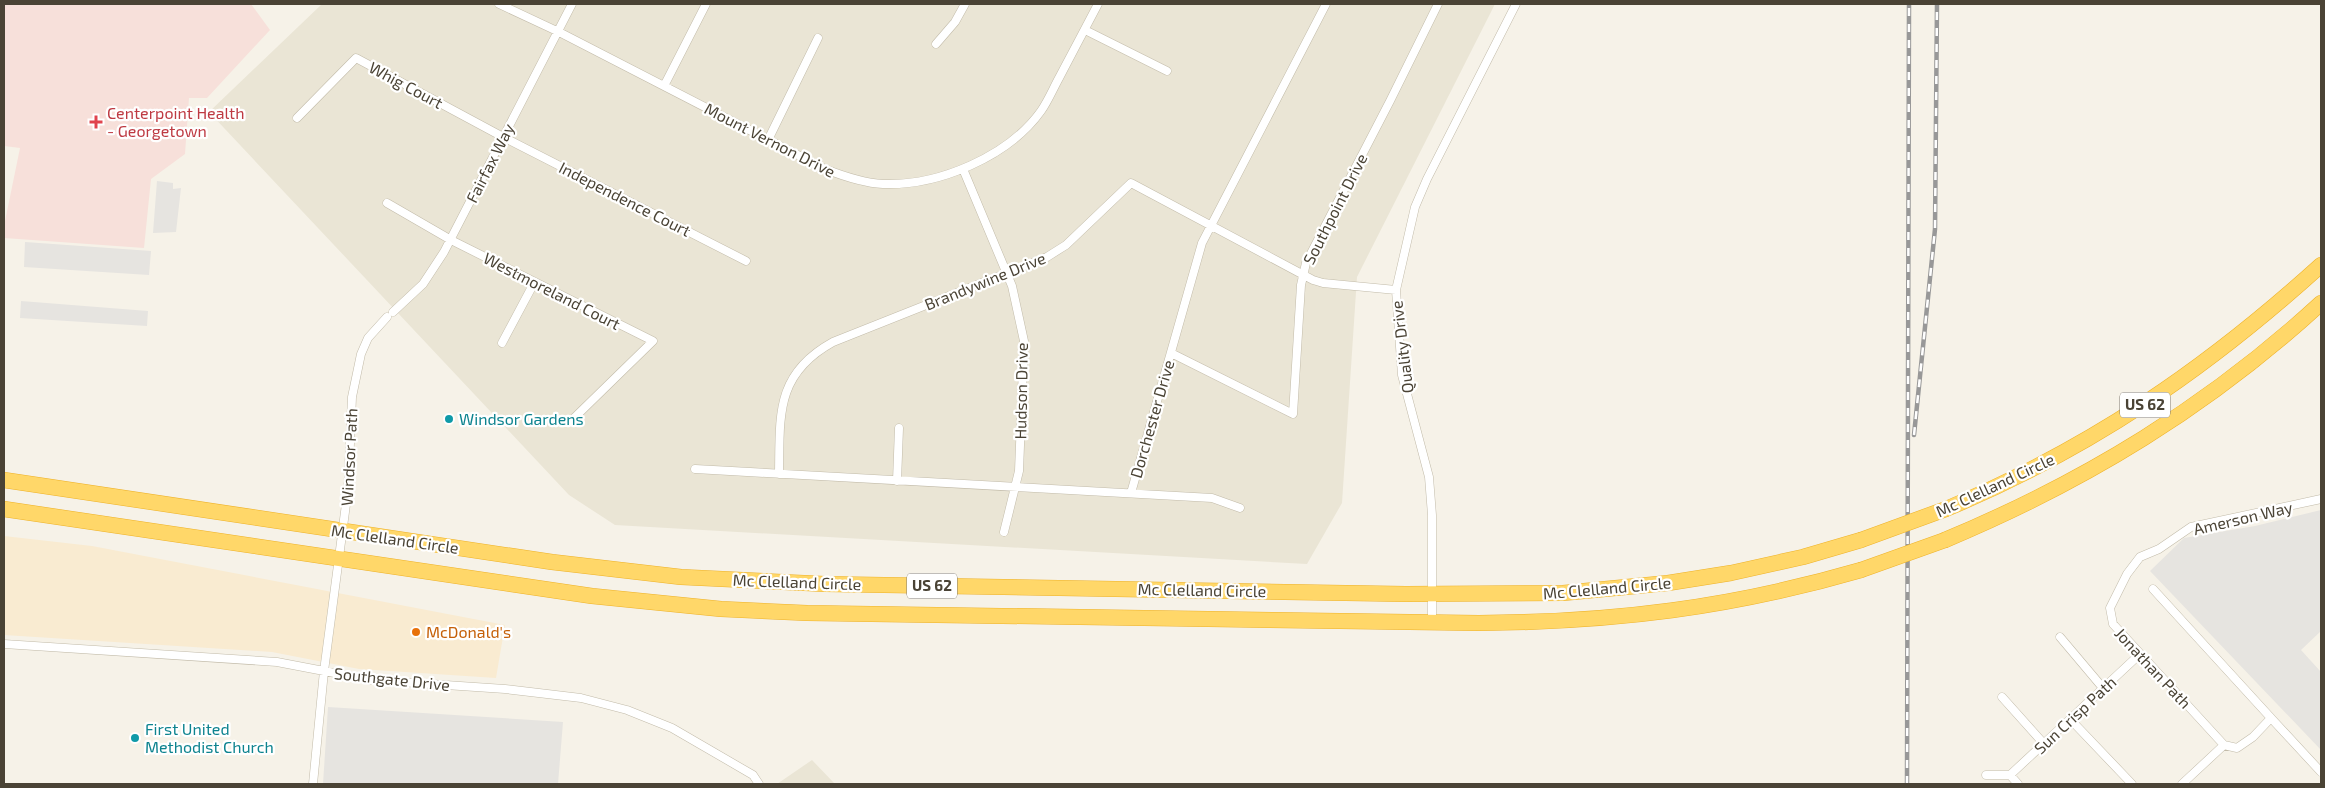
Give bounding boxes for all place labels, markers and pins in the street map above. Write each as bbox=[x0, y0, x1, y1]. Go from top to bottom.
place label: Centerpoint Health - Georgetown bbox=[107, 103, 245, 140]
marker: Centerpoint Health - Georgetown bbox=[89, 115, 103, 129]
place label: Windsor Gardens bbox=[459, 409, 584, 428]
marker: Windsor Gardens bbox=[443, 413, 455, 425]
place label: McDonald's bbox=[426, 622, 511, 641]
marker: McDonald's bbox=[410, 626, 422, 638]
place label: First United Methodist Church bbox=[145, 719, 274, 756]
marker: First United Methodist Church bbox=[129, 732, 141, 744]

